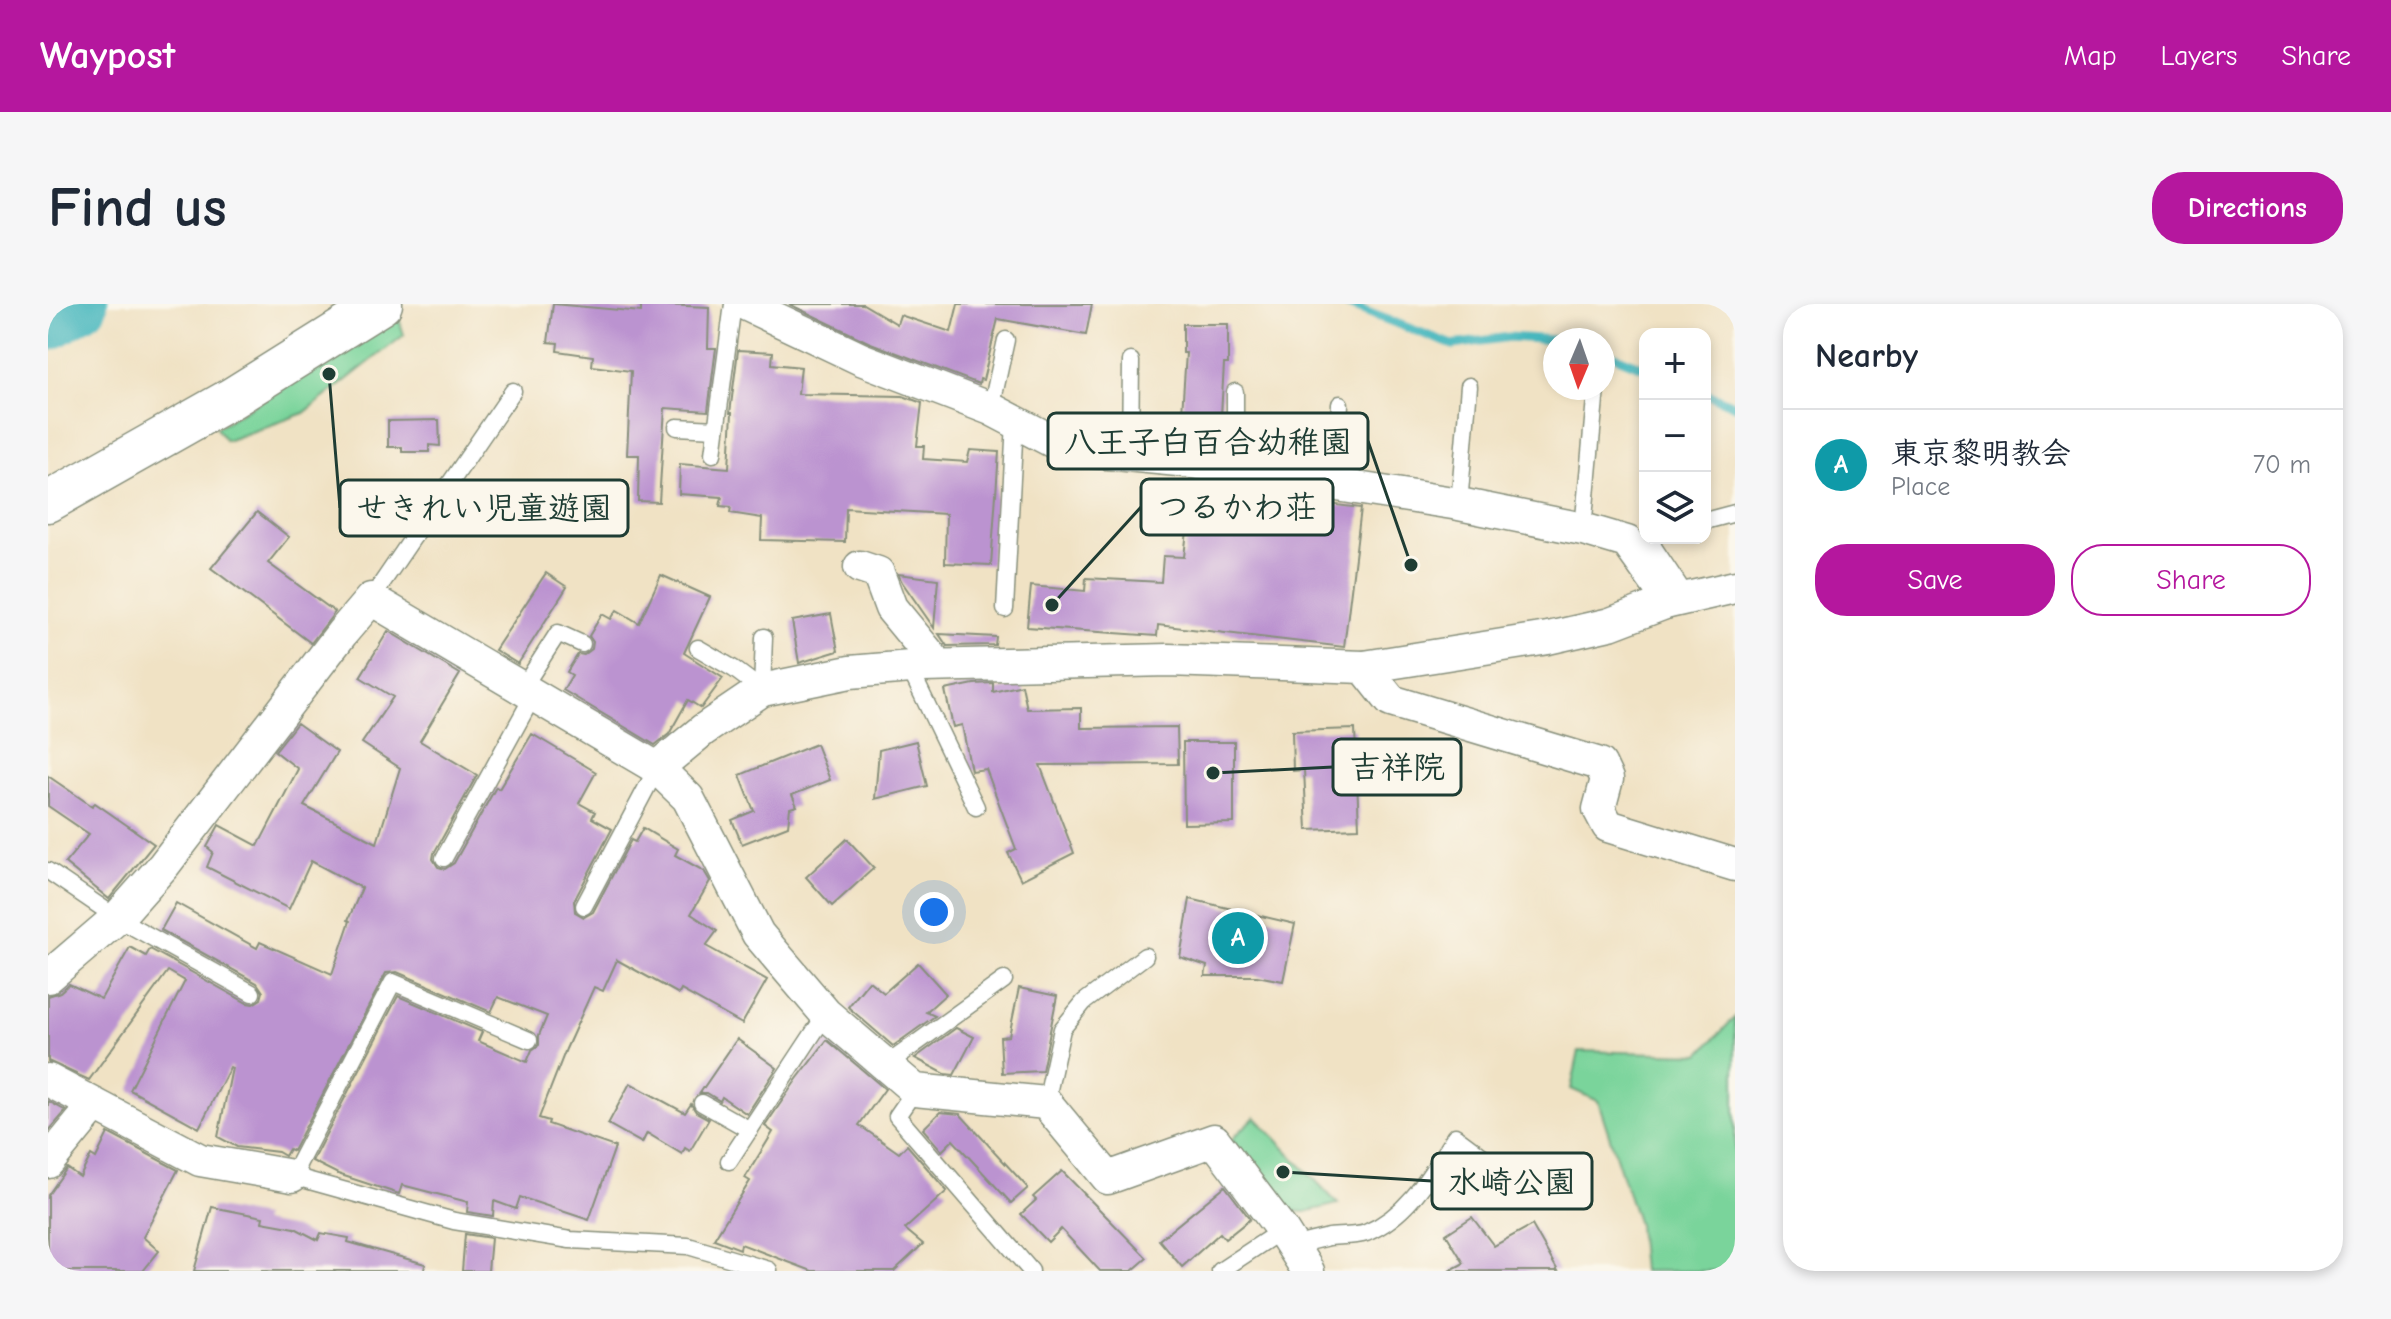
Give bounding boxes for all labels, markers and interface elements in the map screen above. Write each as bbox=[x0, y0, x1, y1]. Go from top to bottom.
text: Waypost bbox=[40, 34, 175, 78]
text: Map bbox=[2064, 40, 2117, 72]
text: Layers bbox=[2161, 40, 2237, 72]
text: Share bbox=[2281, 40, 2351, 72]
button: Directions bbox=[2152, 172, 2343, 244]
text: Find us bbox=[48, 176, 227, 240]
north arrow bbox=[1543, 328, 1615, 400]
map controls bbox=[1639, 328, 1711, 544]
button: + bbox=[1639, 328, 1711, 400]
text: Nearby bbox=[1815, 336, 1918, 376]
button: − bbox=[1639, 400, 1711, 472]
callout: 八王子白百合幼稚園 bbox=[1048, 413, 1368, 469]
text: 八王子白百合幼稚園 bbox=[1064, 424, 1352, 461]
text: 東京黎明教会 bbox=[1891, 436, 2071, 471]
text: A bbox=[1834, 450, 1848, 480]
text: 70 m bbox=[2253, 450, 2311, 480]
button: layers bbox=[1639, 472, 1711, 544]
text: Place bbox=[1891, 472, 1950, 502]
callout: つるかわ荘 bbox=[1141, 479, 1333, 535]
callout: せきれい児童遊園 bbox=[340, 480, 628, 536]
text: つるかわ荘 bbox=[1157, 489, 1317, 526]
text: せきれい児童遊園 bbox=[356, 490, 612, 527]
button: Save bbox=[1815, 544, 2055, 616]
button: Share bbox=[2071, 544, 2311, 616]
callout: 吉祥院 bbox=[1333, 739, 1461, 795]
text: 吉祥院 bbox=[1349, 749, 1445, 786]
your location bbox=[914, 892, 954, 932]
pin: A bbox=[1212, 908, 1264, 968]
callout: 水崎公園 bbox=[1432, 1153, 1592, 1209]
text: 水崎公園 bbox=[1448, 1164, 1576, 1201]

